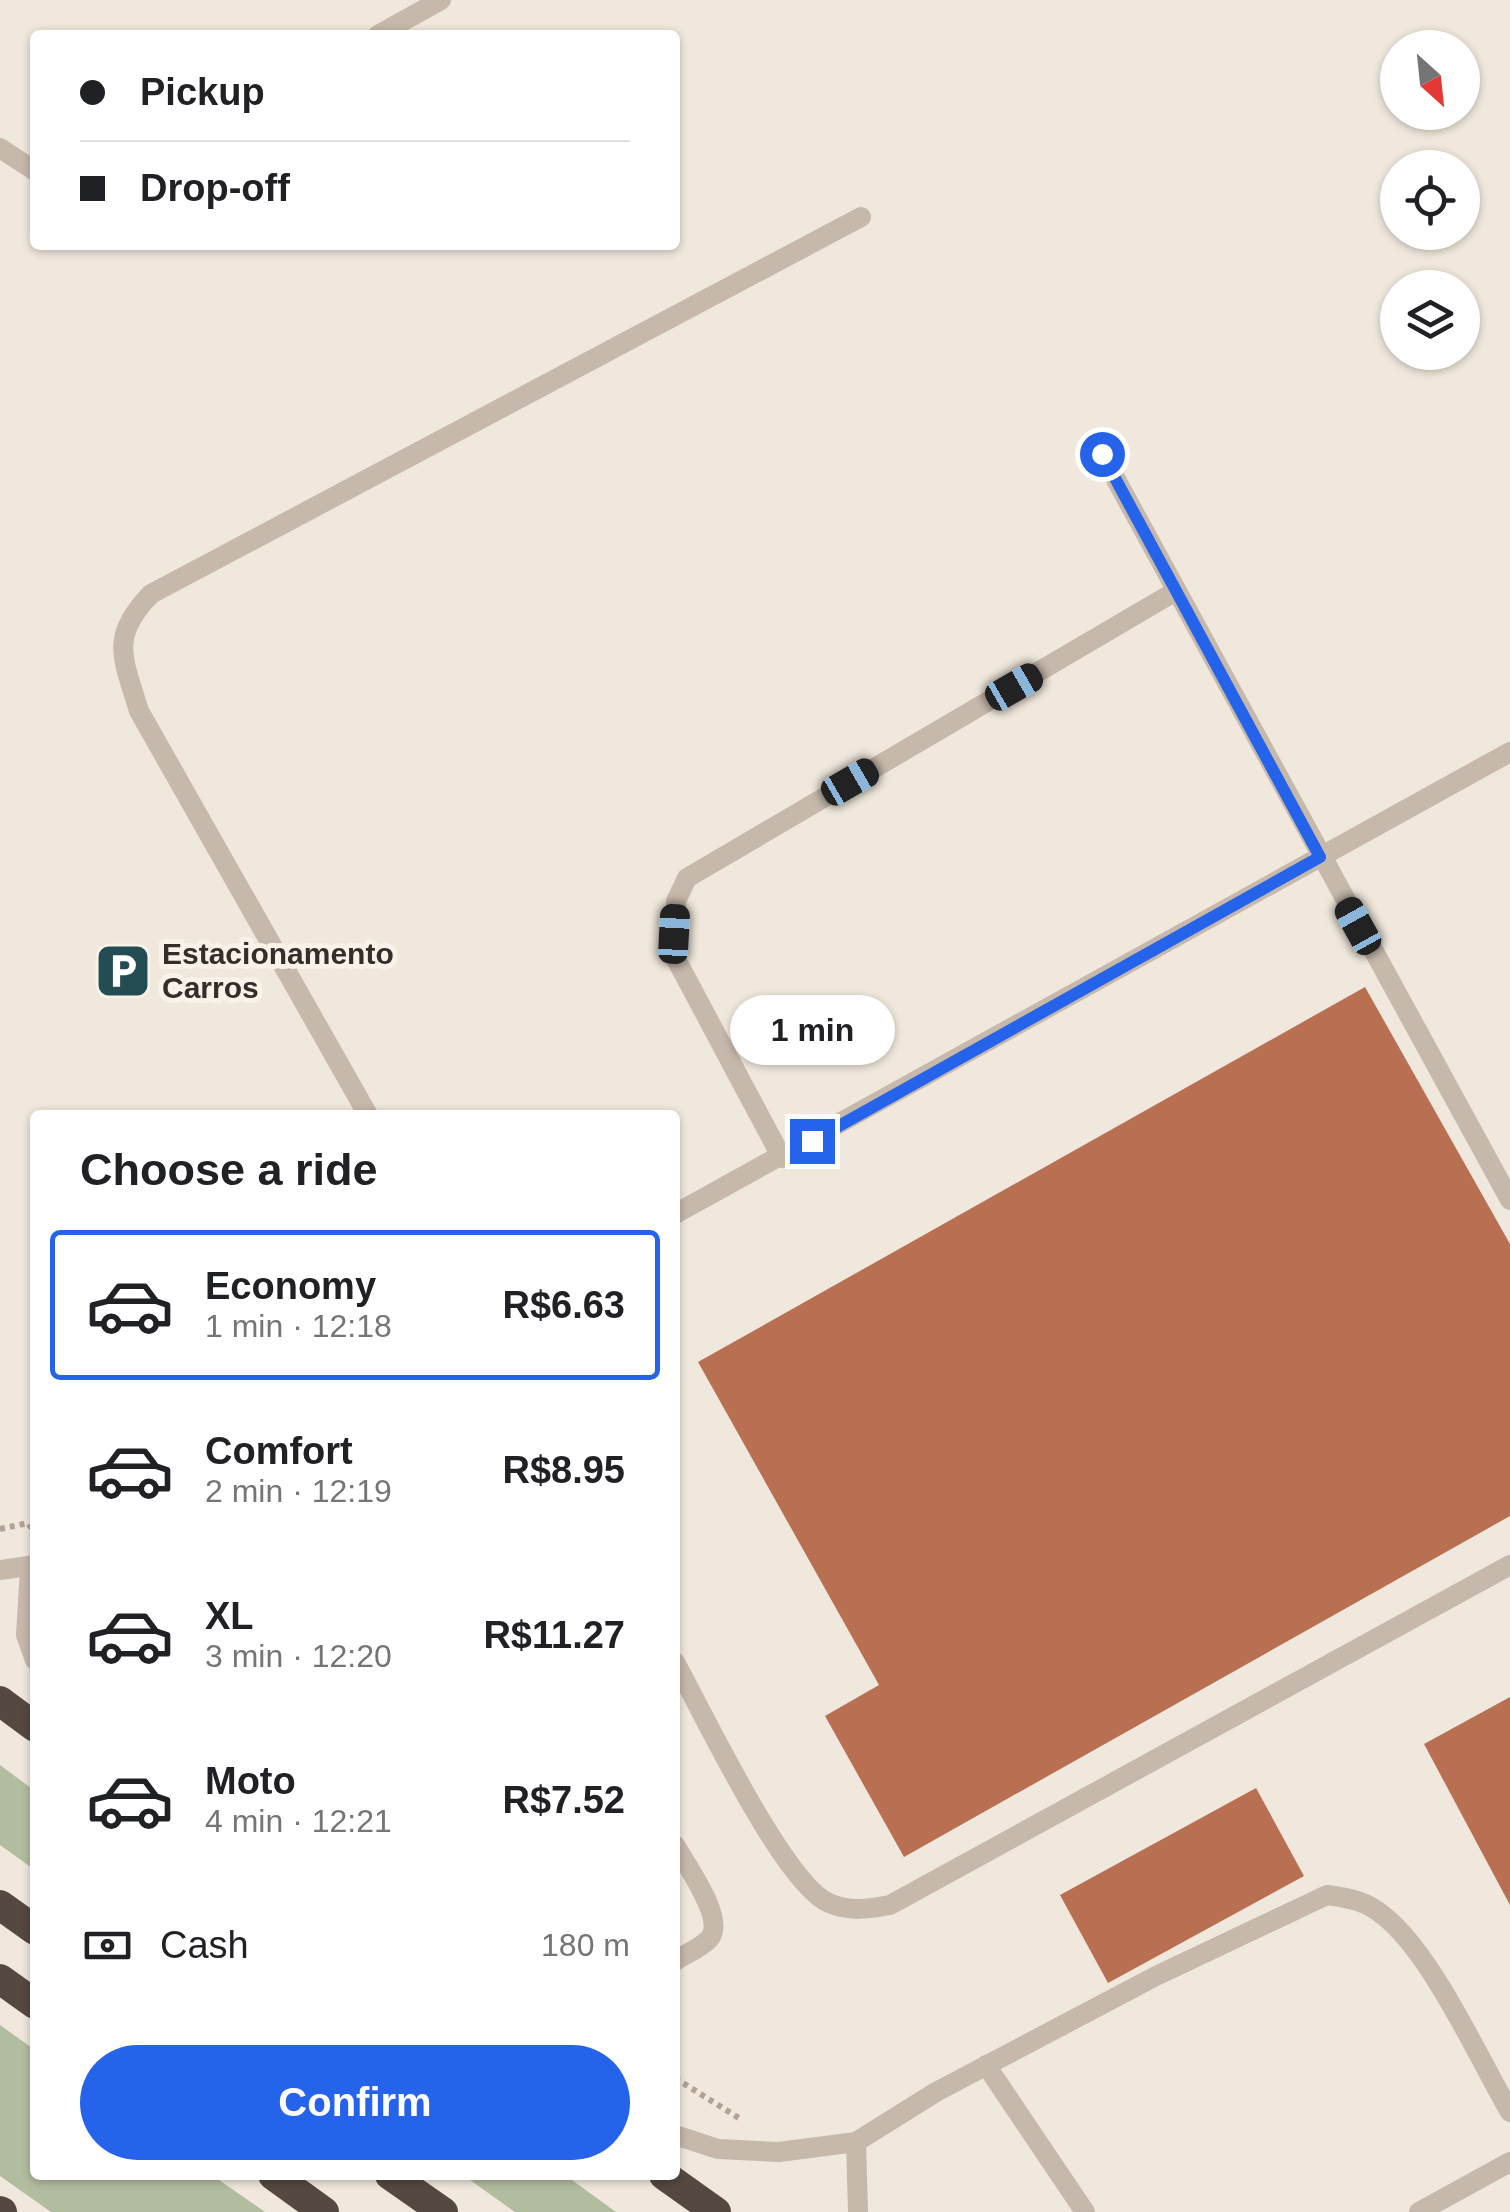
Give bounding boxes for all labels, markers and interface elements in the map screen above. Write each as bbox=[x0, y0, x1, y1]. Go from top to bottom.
north arrow bbox=[1380, 30, 1480, 130]
map controls bbox=[1380, 30, 1480, 370]
text: Pickup bbox=[140, 71, 265, 113]
button: locate bbox=[1380, 150, 1480, 250]
text: Drop-off bbox=[140, 167, 290, 209]
button: layers bbox=[1380, 270, 1480, 370]
route start bbox=[1080, 432, 1125, 477]
car bbox=[981, 659, 1047, 715]
car bbox=[817, 754, 883, 810]
car bbox=[1330, 892, 1386, 960]
car bbox=[657, 903, 691, 965]
place label: Estacionamento Carros bbox=[162, 937, 394, 1004]
parking icon: Estacionamento Carros bbox=[93, 941, 153, 1001]
callout: 1 min bbox=[730, 996, 894, 1066]
text: 1 min bbox=[771, 1012, 854, 1048]
route end bbox=[790, 1119, 835, 1164]
text: Choose a ride bbox=[80, 1144, 378, 1195]
icon: car bbox=[85, 1260, 175, 1350]
text: Economy bbox=[205, 1265, 376, 1307]
text: R$6.63 bbox=[502, 1284, 625, 1326]
text: 1 min · 12:18 bbox=[205, 1308, 392, 1344]
icon: car bbox=[85, 1425, 175, 1515]
text: Comfort bbox=[205, 1430, 353, 1472]
text: R$8.95 bbox=[502, 1449, 625, 1491]
text: 2 min · 12:19 bbox=[205, 1473, 392, 1509]
icon: car bbox=[85, 1590, 175, 1680]
text: XL bbox=[205, 1595, 254, 1637]
text: R$11.27 bbox=[483, 1614, 625, 1656]
text: 3 min · 12:20 bbox=[205, 1638, 392, 1674]
icon: car bbox=[85, 1755, 175, 1845]
text: Moto bbox=[205, 1760, 296, 1802]
text: R$7.52 bbox=[502, 1779, 625, 1821]
text: 4 min · 12:21 bbox=[205, 1803, 392, 1839]
icon: cash bbox=[80, 1918, 135, 1973]
text: Cash bbox=[160, 1924, 249, 1966]
text: 180 m bbox=[541, 1927, 630, 1963]
button: Confirm bbox=[80, 2045, 630, 2160]

